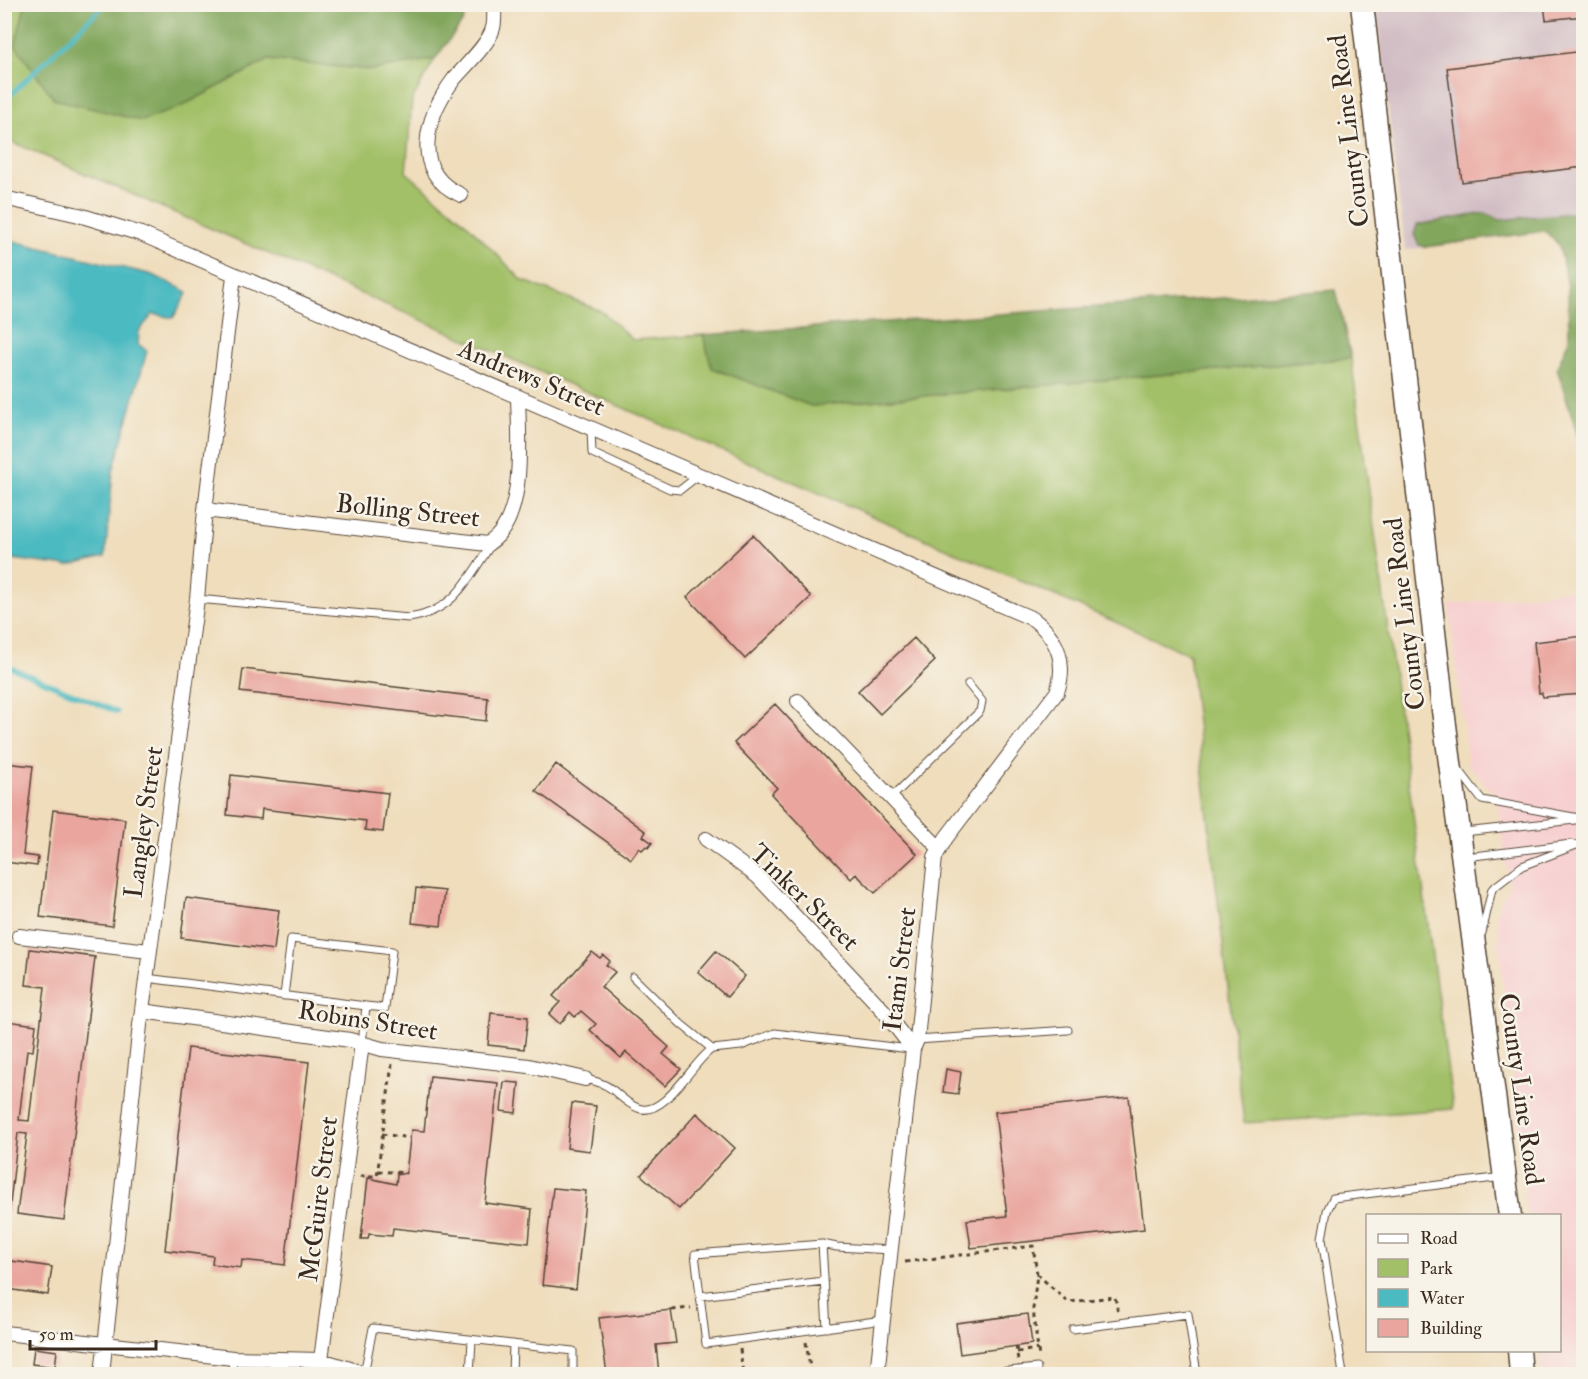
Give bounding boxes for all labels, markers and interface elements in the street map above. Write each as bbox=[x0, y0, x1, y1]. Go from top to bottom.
street label: County Line Road bbox=[1321, 33, 1377, 229]
street label: Andrews Street bbox=[453, 332, 610, 423]
street label: Bolling Street bbox=[335, 488, 481, 534]
street label: County Line Road bbox=[1377, 516, 1433, 712]
street label: Langley Street bbox=[118, 744, 170, 900]
street label: Tinker Street bbox=[743, 838, 866, 958]
street label: Itami Street bbox=[877, 905, 923, 1033]
street label: County Line Road bbox=[1492, 991, 1550, 1187]
street label: Robins Street bbox=[296, 994, 440, 1048]
street label: McGuire Street bbox=[293, 1115, 345, 1283]
legend bbox=[1366, 1214, 1561, 1352]
text: Road bbox=[1420, 1227, 1458, 1250]
text: Park bbox=[1420, 1257, 1453, 1280]
text: Water bbox=[1419, 1287, 1464, 1310]
scale bar bbox=[30, 1313, 156, 1351]
text: Building bbox=[1420, 1317, 1483, 1340]
text: 50 m bbox=[39, 1323, 74, 1346]

